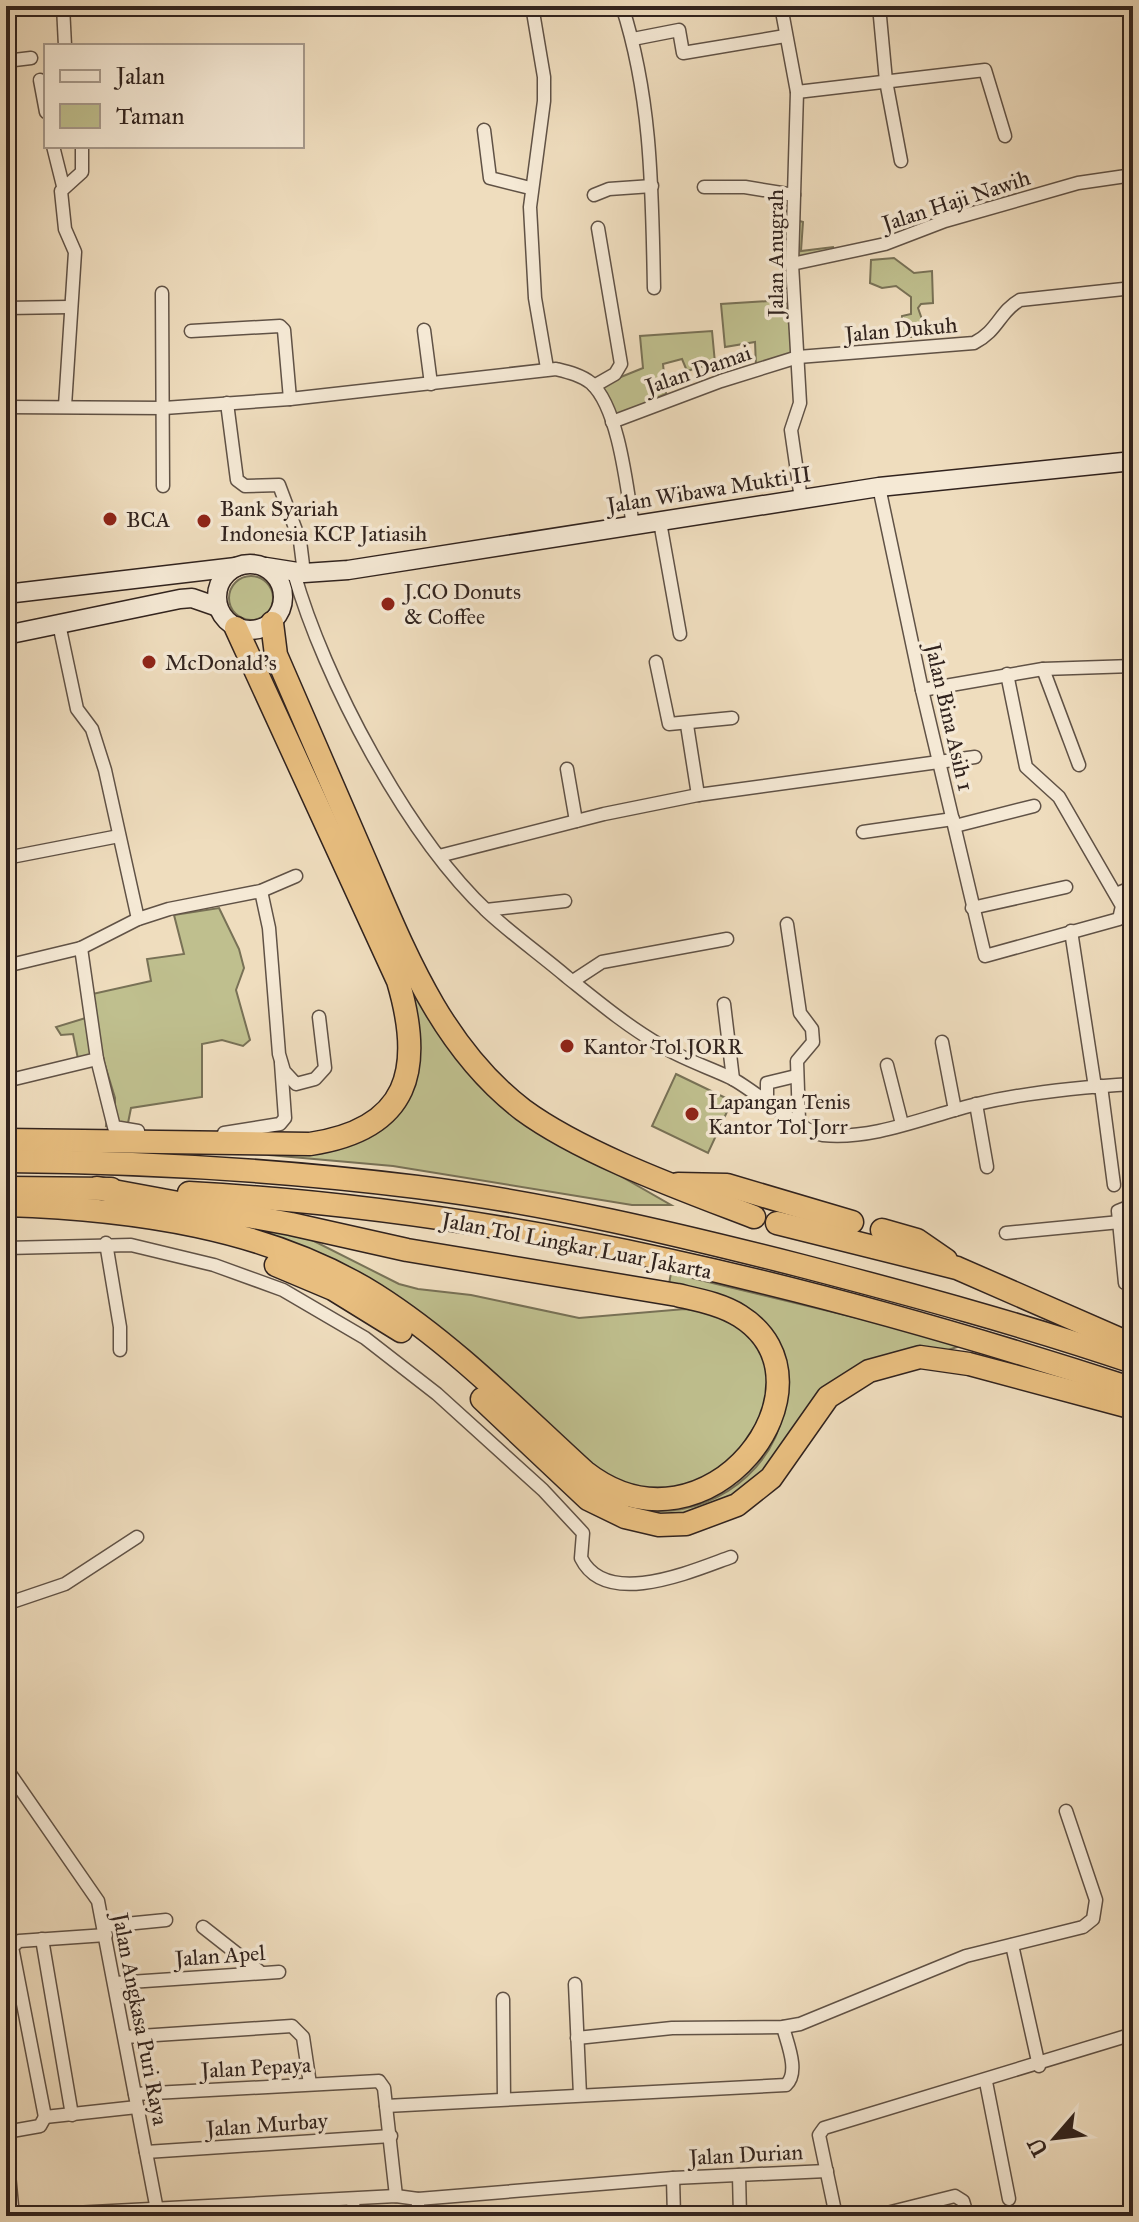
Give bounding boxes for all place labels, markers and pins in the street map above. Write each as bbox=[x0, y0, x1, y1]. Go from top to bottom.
place label: Bank Syariah Indonesia KCP Jatiasih bbox=[220, 495, 427, 547]
place label: BCA bbox=[126, 506, 171, 533]
marker: BCA bbox=[101, 510, 119, 528]
marker: Bank Syariah Indonesia KCP Jatiasih bbox=[195, 512, 213, 530]
place label: J.CO Donuts & Coffee bbox=[402, 578, 521, 630]
marker: J.CO Donuts & Coffee bbox=[379, 595, 397, 613]
place label: McDonald's bbox=[165, 649, 277, 676]
marker: McDonald's bbox=[140, 653, 158, 671]
place label: Kantor Tol JORR bbox=[583, 1033, 743, 1060]
marker: Kantor Tol JORR bbox=[558, 1037, 576, 1055]
place label: Lapangan Tenis Kantor Tol Jorr bbox=[708, 1088, 850, 1140]
marker: Lapangan Tenis Kantor Tol Jorr bbox=[683, 1105, 701, 1123]

